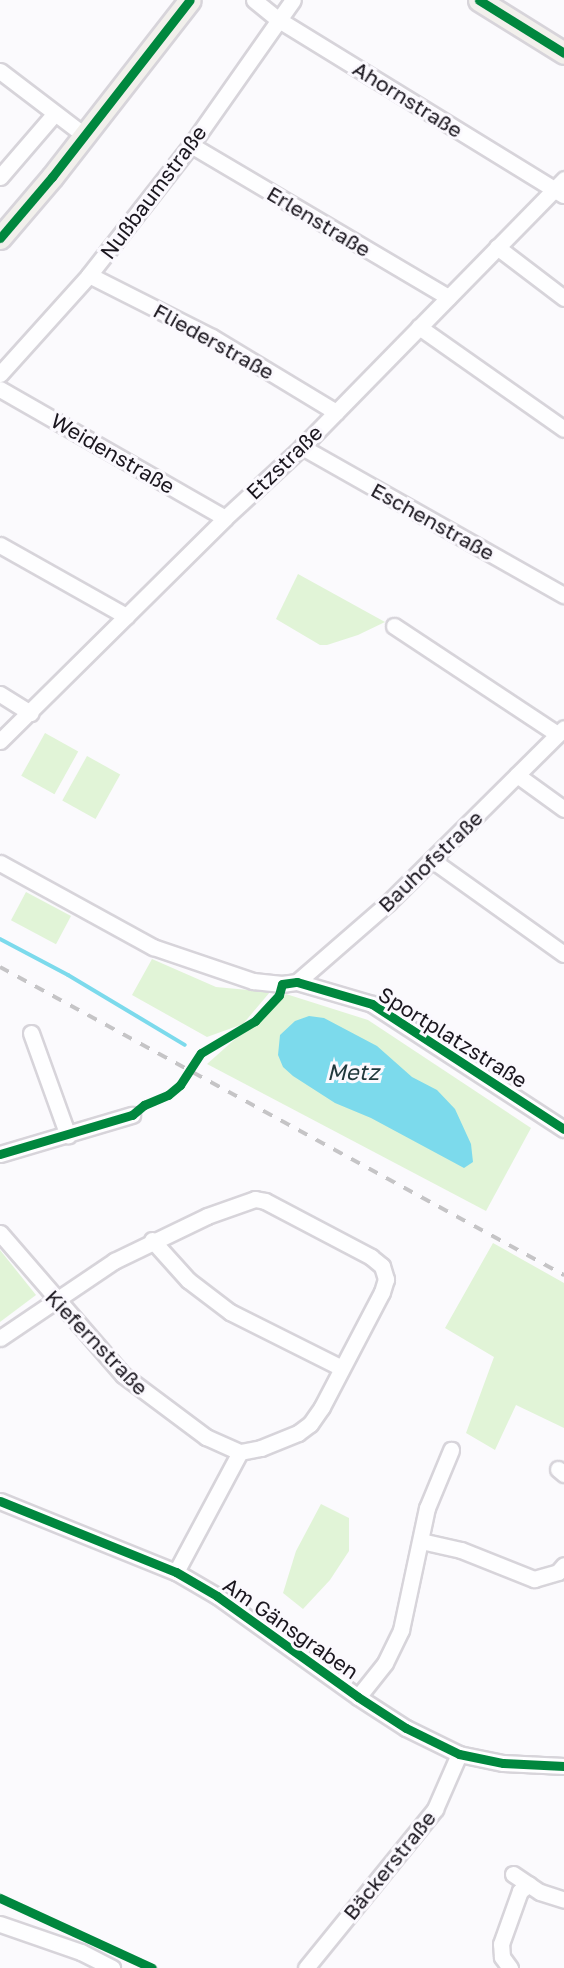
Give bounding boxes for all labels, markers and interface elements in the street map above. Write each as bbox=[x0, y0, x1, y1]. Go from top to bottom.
street label: Ahornstraße bbox=[349, 55, 467, 143]
street label: Nußbaumstraße bbox=[95, 120, 211, 264]
street label: Erlenstraße bbox=[263, 180, 375, 262]
street label: Fliederstraße bbox=[149, 297, 279, 385]
street label: Weidenstraße bbox=[47, 407, 179, 499]
street label: Etzstraße bbox=[241, 420, 327, 504]
street label: Eschenstraße bbox=[367, 477, 499, 565]
street label: Bauhofstraße bbox=[373, 805, 487, 917]
street label: Sportplatzstraße bbox=[374, 981, 532, 1093]
water label: Metz bbox=[327, 1059, 379, 1085]
street label: Kiefernstraße bbox=[41, 1284, 153, 1400]
street label: Am Gänsgraben bbox=[218, 1572, 364, 1684]
street label: Bäckerstraße bbox=[337, 1805, 441, 1925]

